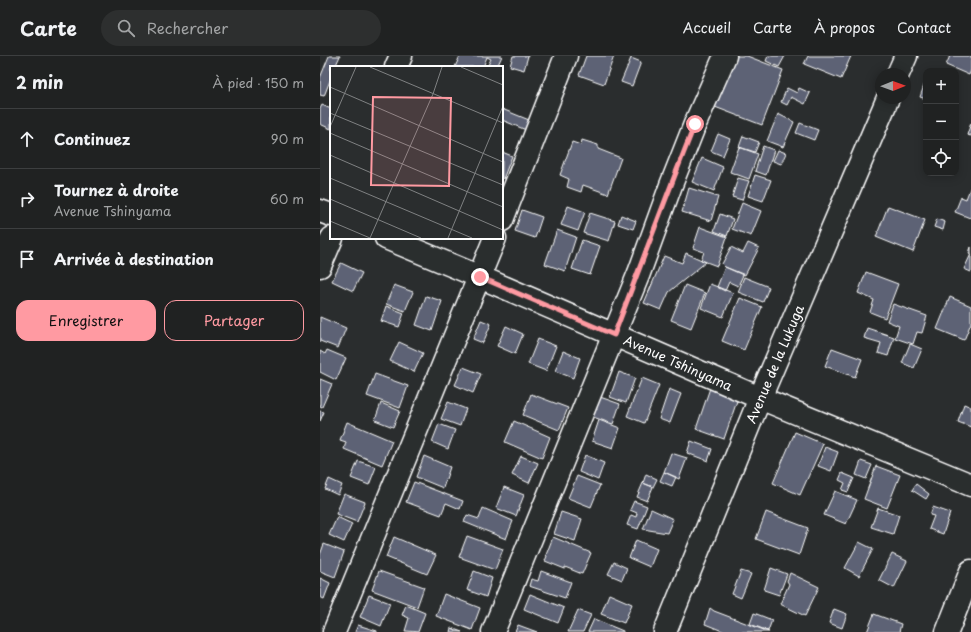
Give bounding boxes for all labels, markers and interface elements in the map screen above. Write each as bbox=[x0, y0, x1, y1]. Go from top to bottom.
search box bbox=[101, 10, 381, 46]
text: Carte bbox=[20, 14, 77, 42]
text: Rechercher bbox=[147, 16, 228, 39]
icon: search bbox=[115, 17, 137, 39]
text: Accueil bbox=[683, 17, 731, 38]
text: Carte bbox=[753, 17, 792, 38]
text: À propos bbox=[814, 17, 875, 38]
text: Contact bbox=[897, 17, 951, 38]
inset map bbox=[330, 66, 503, 239]
north arrow bbox=[875, 68, 911, 104]
map controls bbox=[923, 68, 959, 176]
button: + bbox=[923, 68, 959, 104]
text: 2 min bbox=[16, 69, 63, 95]
text: À pied · 150 m bbox=[213, 73, 304, 92]
button: − bbox=[923, 104, 959, 140]
route start bbox=[686, 115, 704, 133]
text: Continuez bbox=[54, 127, 130, 150]
icon: ahead bbox=[16, 128, 38, 150]
text: 90 m bbox=[271, 129, 304, 148]
button: locate bbox=[923, 140, 959, 176]
text: Tournez à droite bbox=[54, 178, 179, 201]
icon: right bbox=[16, 188, 38, 210]
text: 60 m bbox=[270, 189, 304, 208]
text: Avenue Tshinyama bbox=[54, 201, 171, 220]
text: Arrivée à destination bbox=[54, 247, 214, 270]
icon: arrive bbox=[16, 248, 38, 270]
route end bbox=[471, 268, 489, 286]
button: Enregistrer bbox=[16, 300, 156, 341]
button: Partager bbox=[164, 300, 304, 341]
street label: Avenue de la Lukuga bbox=[741, 301, 808, 426]
street label: Avenue Tshinyama bbox=[621, 330, 736, 395]

